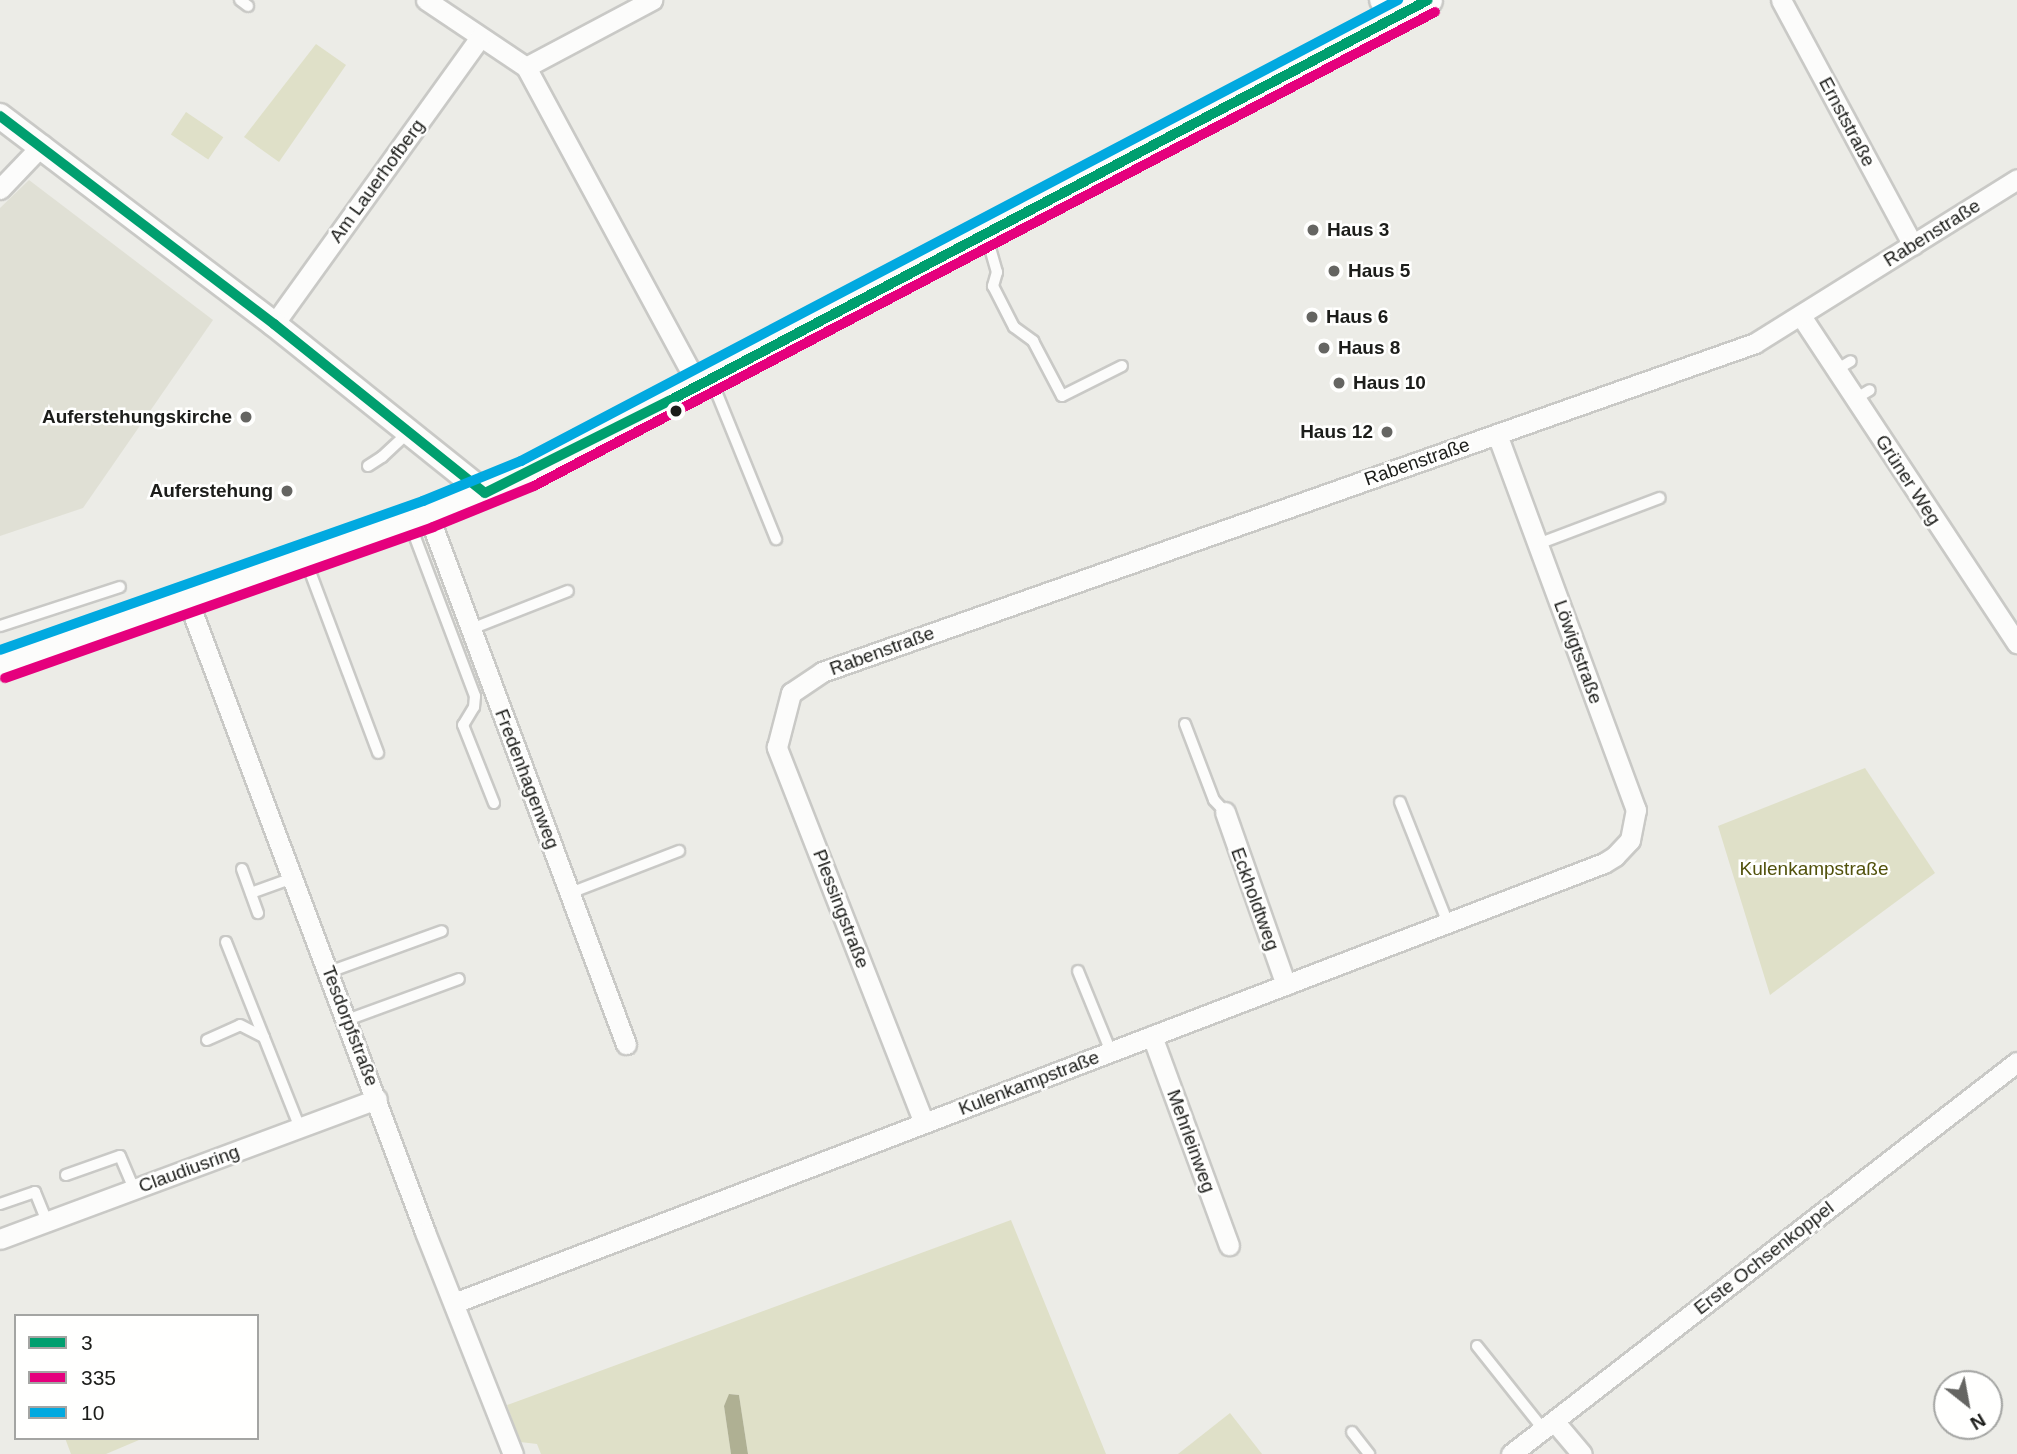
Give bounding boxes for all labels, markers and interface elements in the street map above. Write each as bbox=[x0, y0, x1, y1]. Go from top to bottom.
street label: Ernststraße bbox=[1814, 73, 1880, 171]
street label: Am Lauerhofberg bbox=[325, 115, 429, 247]
street label: Rabenstraße bbox=[1879, 194, 1985, 272]
place label: Haus 3 bbox=[1327, 219, 1389, 241]
marker: Haus 3 bbox=[1305, 222, 1321, 238]
place label: Haus 5 bbox=[1348, 260, 1410, 282]
marker: Haus 5 bbox=[1326, 263, 1342, 279]
place label: Haus 6 bbox=[1326, 306, 1388, 328]
marker: Haus 6 bbox=[1304, 309, 1320, 325]
place label: Haus 8 bbox=[1338, 337, 1400, 359]
marker: Haus 8 bbox=[1316, 340, 1332, 356]
place label: Haus 10 bbox=[1353, 372, 1426, 394]
marker: Haus 10 bbox=[1331, 375, 1347, 391]
unlabelled marker bbox=[669, 404, 683, 418]
place label: Auferstehungskirche bbox=[42, 406, 232, 428]
marker: Auferstehungskirche bbox=[238, 409, 254, 425]
place label: Haus 12 bbox=[1300, 421, 1373, 443]
marker: Haus 12 bbox=[1379, 424, 1395, 440]
street label: Grüner Weg bbox=[1870, 431, 1946, 529]
street label: Rabenstraße bbox=[1361, 433, 1473, 491]
place label: Auferstehung bbox=[150, 480, 273, 502]
marker: Auferstehung bbox=[279, 483, 295, 499]
street label: Löwigtstraße bbox=[1549, 597, 1607, 707]
street label: Rabenstraße bbox=[826, 622, 938, 680]
street label: Fredenhagenweg bbox=[490, 706, 564, 852]
street label: Eckholdtweg bbox=[1226, 844, 1284, 954]
street label: Plessingstraße bbox=[808, 846, 874, 972]
park label: Kulenkampstraße bbox=[1740, 858, 1888, 880]
street label: Tesdorpfstraße bbox=[317, 963, 383, 1089]
street label: Kulenkampstraße bbox=[955, 1046, 1103, 1120]
street label: Mehrleinweg bbox=[1162, 1086, 1220, 1196]
street label: Claudiusring bbox=[135, 1140, 243, 1198]
street label: Erste Ochsenkoppel bbox=[1690, 1196, 1838, 1320]
legend bbox=[14, 1314, 259, 1440]
text: 3 bbox=[81, 1331, 93, 1354]
text: 335 bbox=[81, 1366, 116, 1389]
north arrow bbox=[1933, 1370, 2003, 1440]
text: 10 bbox=[81, 1401, 104, 1424]
text: N bbox=[1967, 1409, 1989, 1434]

